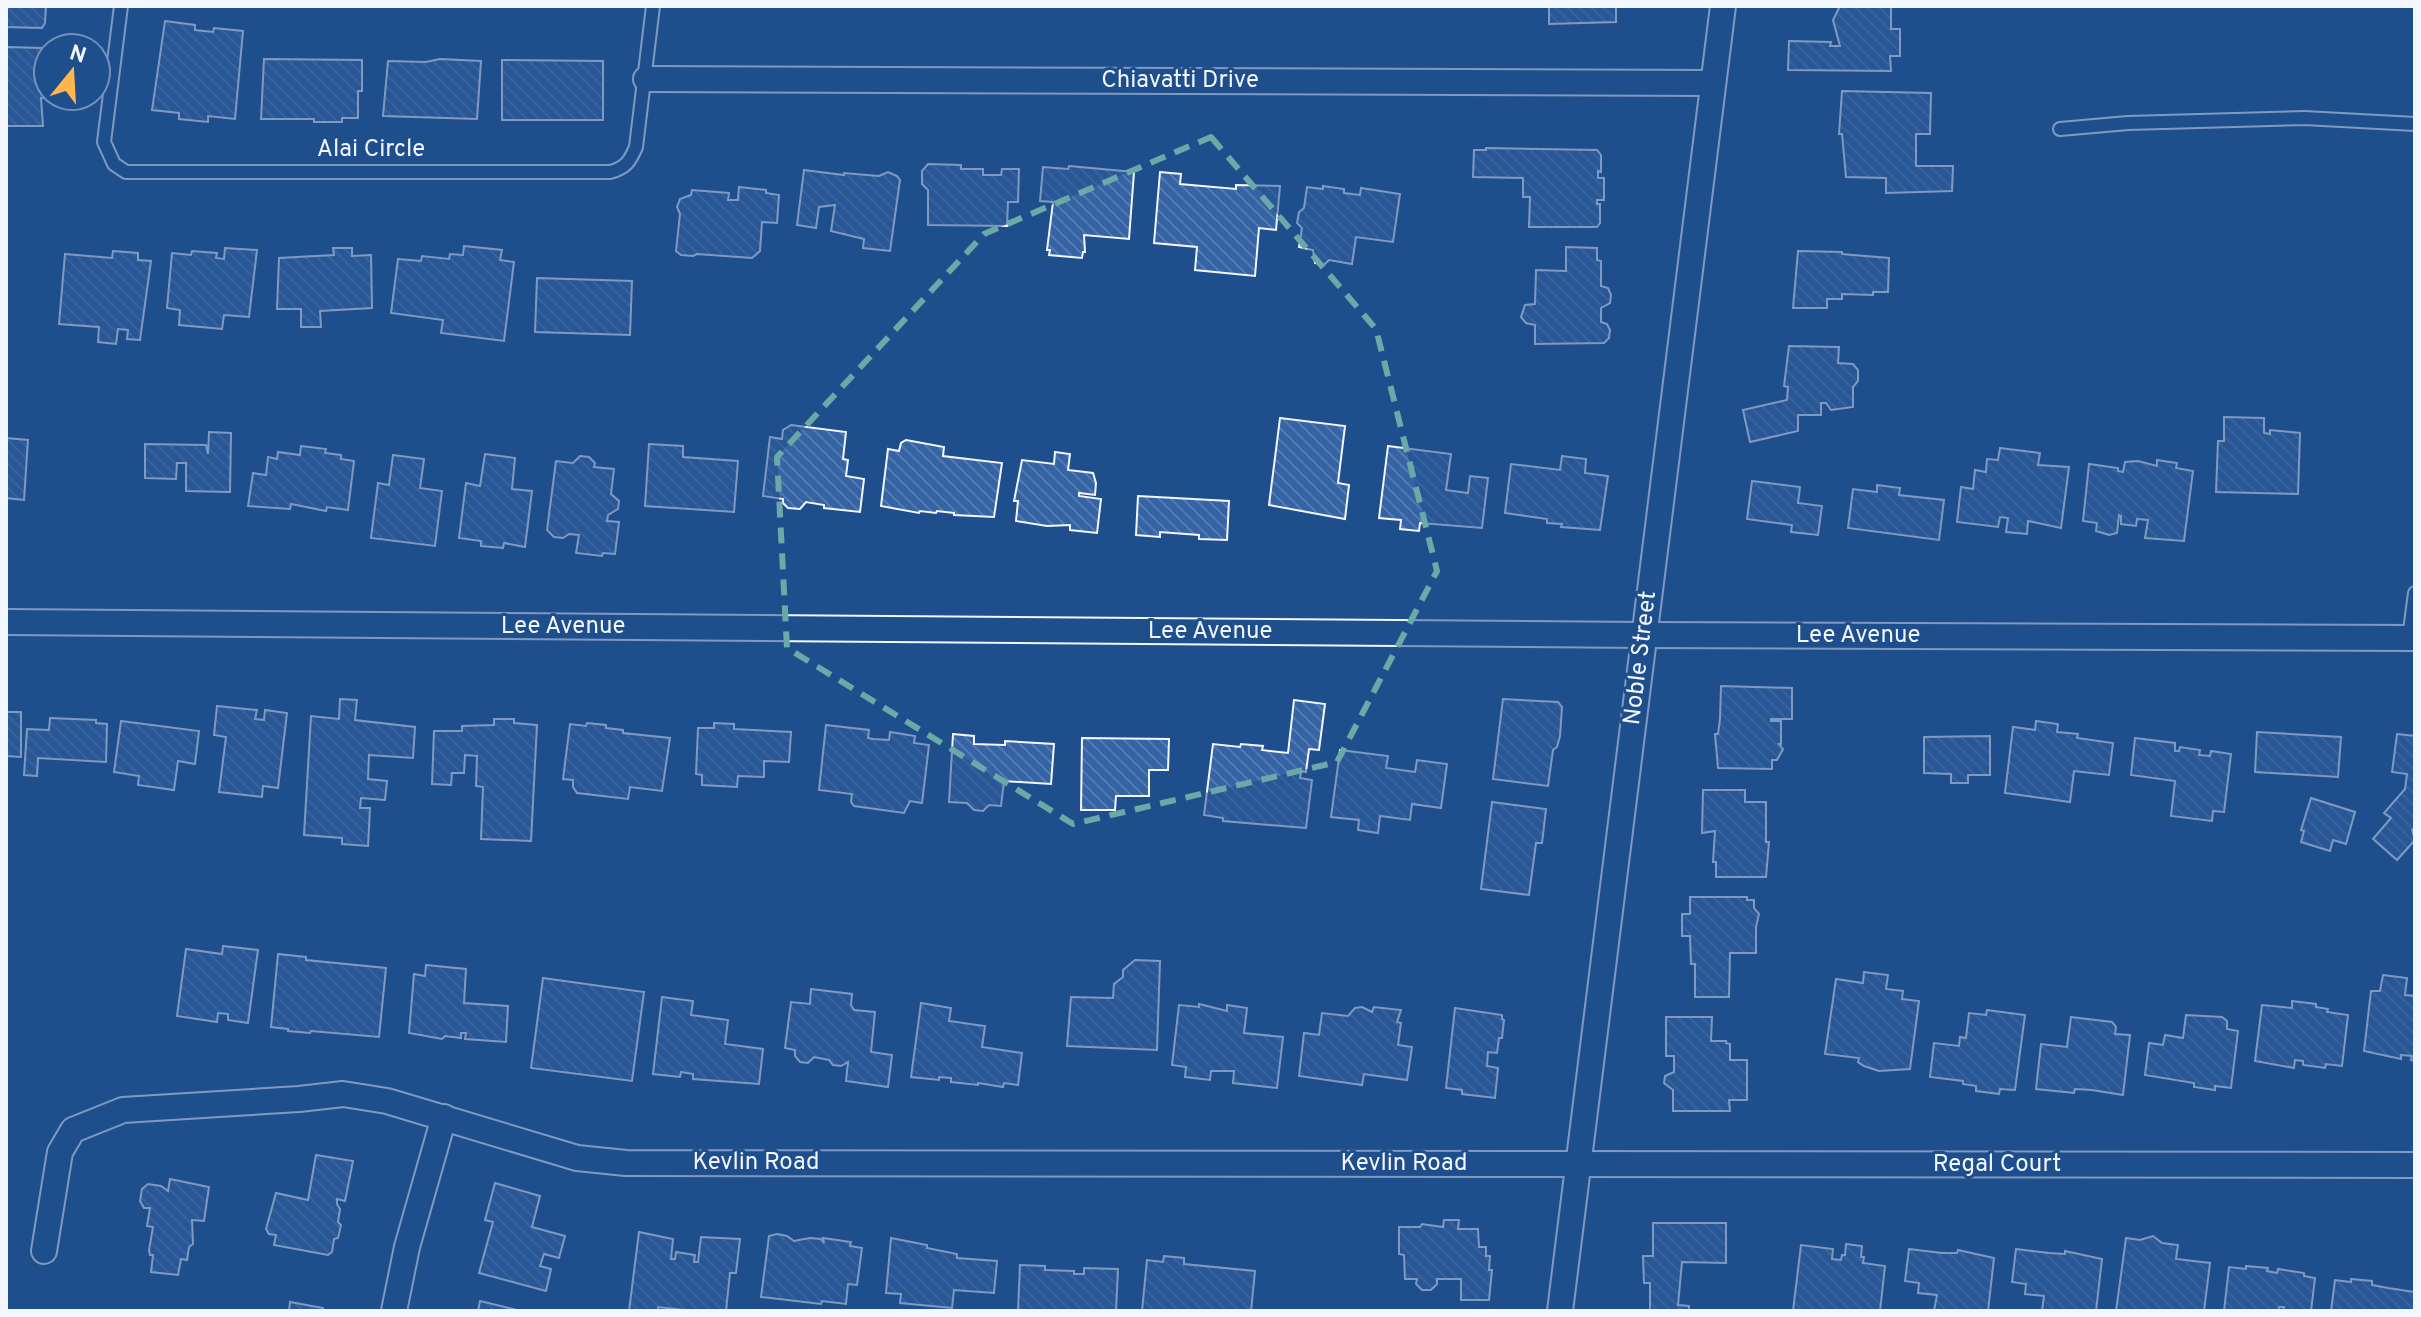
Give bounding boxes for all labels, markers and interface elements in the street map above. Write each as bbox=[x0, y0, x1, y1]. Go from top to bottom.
north arrow bbox=[32, 32, 112, 112]
text: N bbox=[66, 40, 89, 71]
street label: Chiavatti Drive bbox=[1101, 66, 1259, 96]
street label: Alai Circle bbox=[317, 135, 425, 165]
street label: Noble Street bbox=[1618, 589, 1664, 727]
street label: Lee Avenue bbox=[501, 612, 625, 642]
street label: Lee Avenue bbox=[1148, 617, 1272, 647]
street label: Lee Avenue bbox=[1796, 621, 1920, 651]
street label: Kevlin Road bbox=[692, 1148, 820, 1178]
street label: Kevlin Road bbox=[1340, 1149, 1468, 1179]
street label: Regal Court bbox=[1933, 1150, 2061, 1180]

